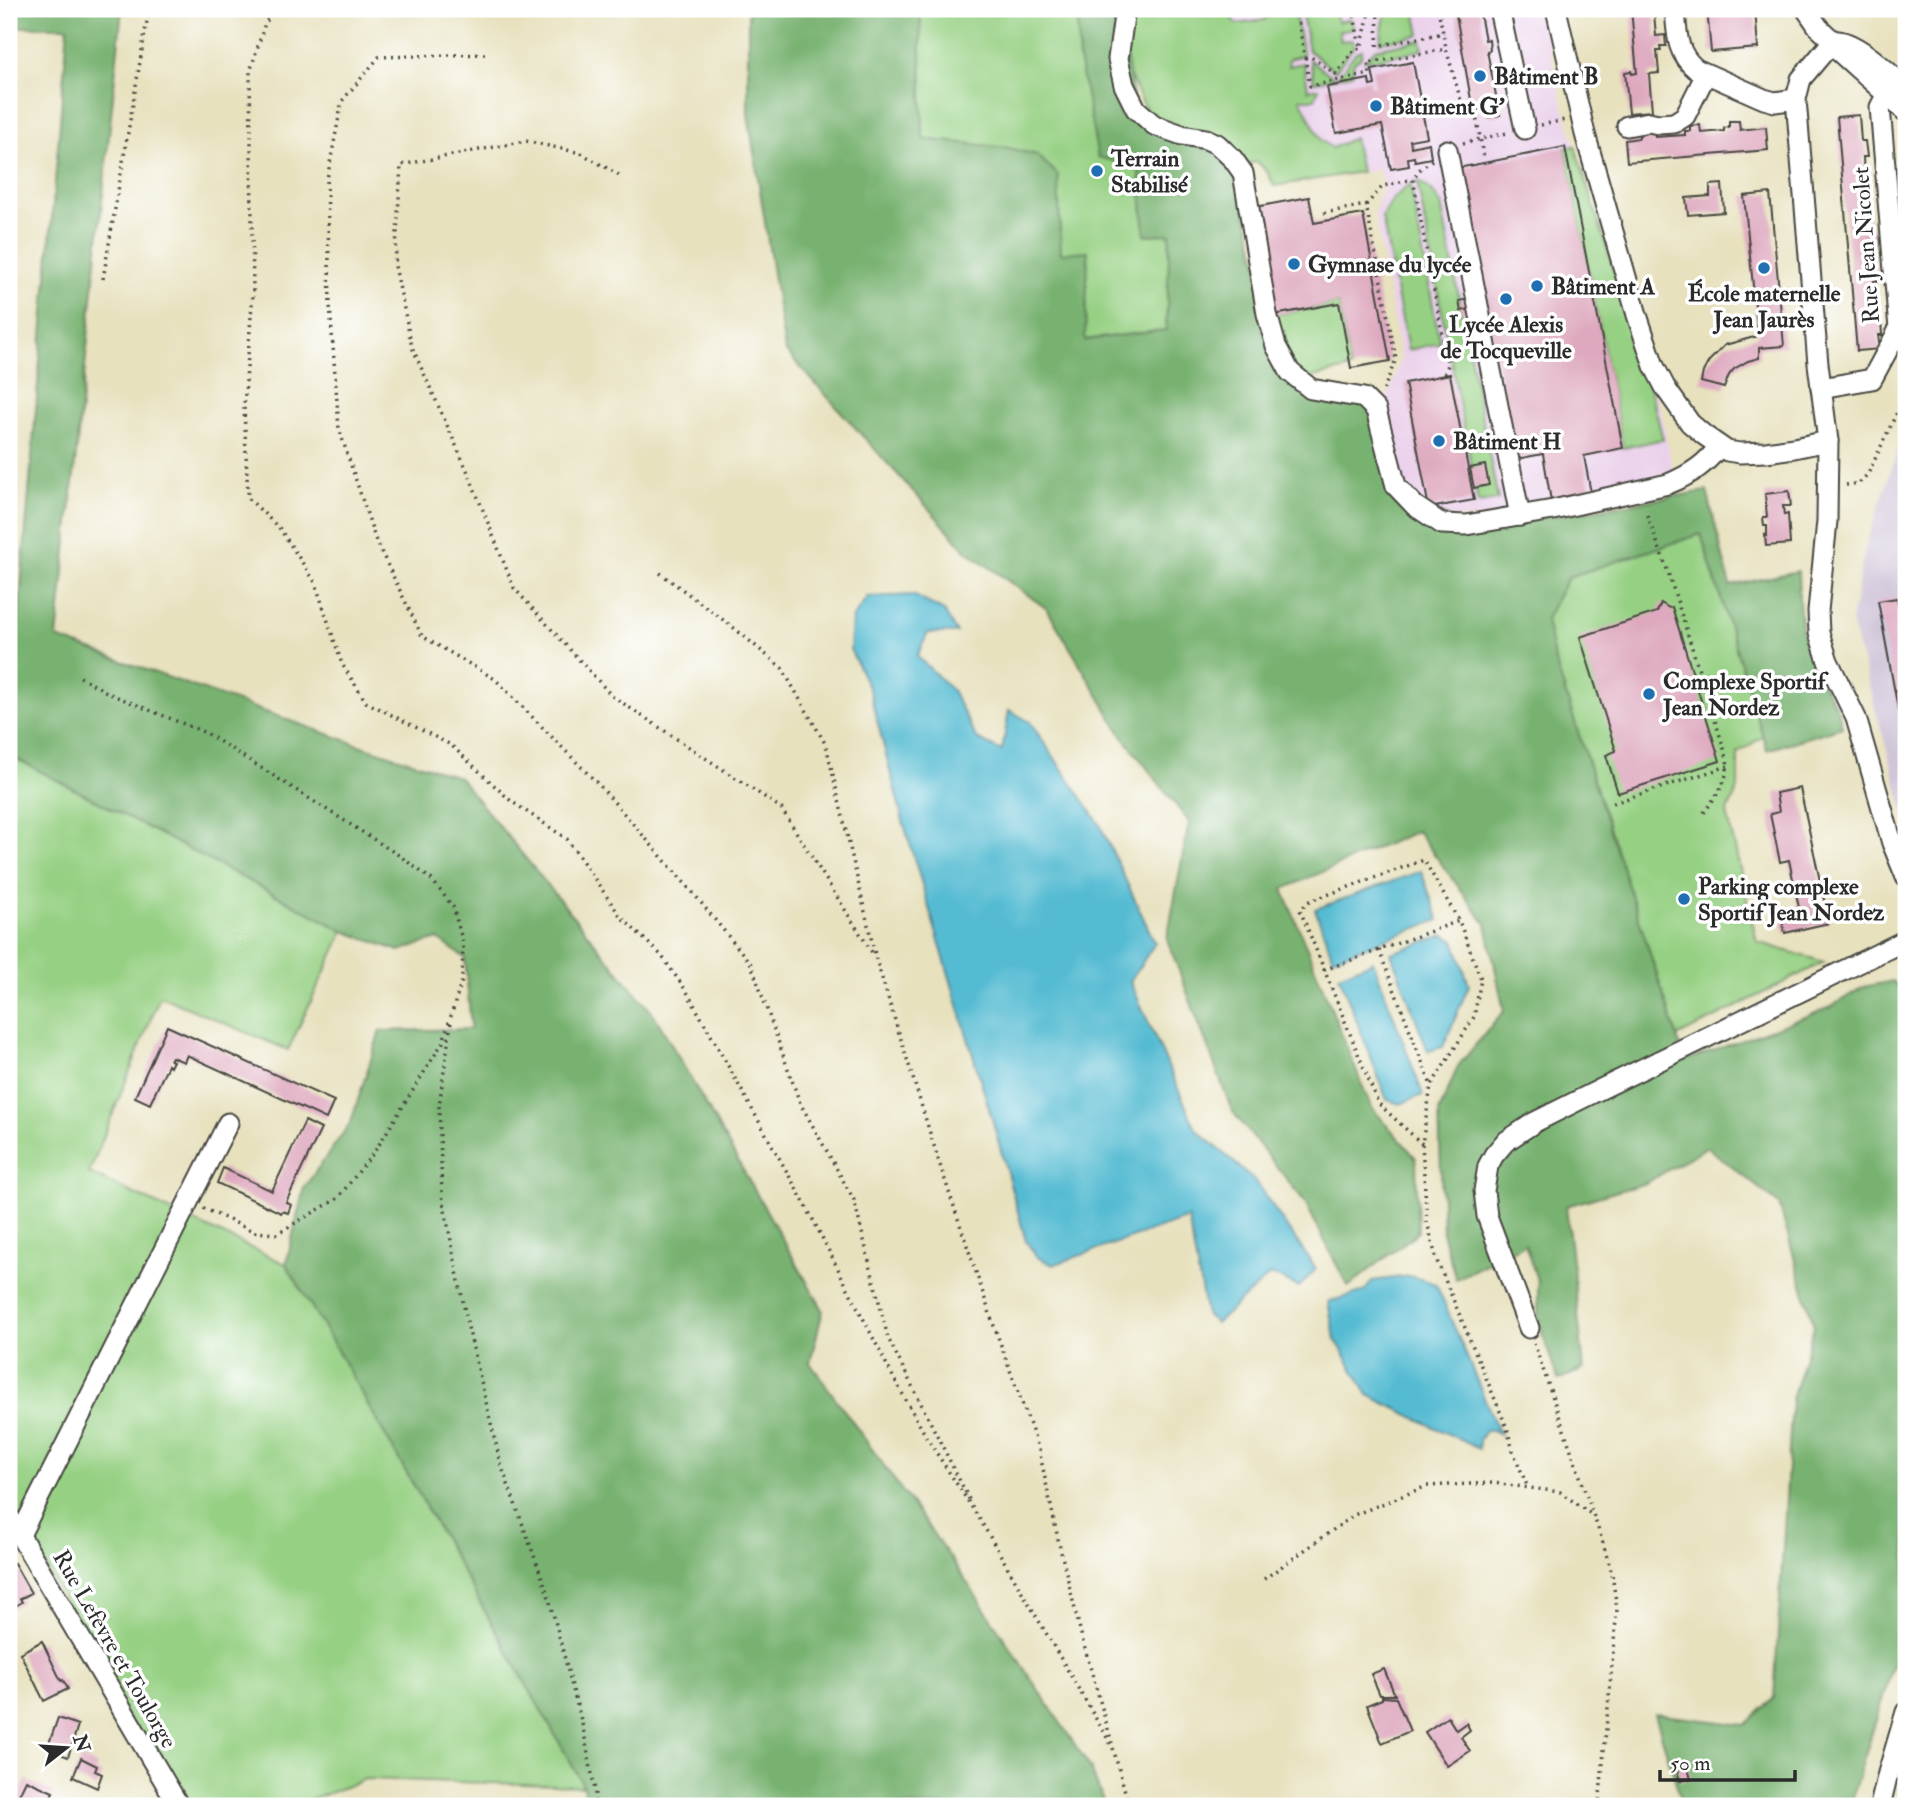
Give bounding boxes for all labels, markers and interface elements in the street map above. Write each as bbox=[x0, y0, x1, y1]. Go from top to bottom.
place label: Bâtiment B bbox=[1494, 62, 1599, 91]
marker: Bâtiment B bbox=[1472, 68, 1488, 84]
place label: Bâtiment G' bbox=[1390, 92, 1505, 121]
marker: Bâtiment G' bbox=[1368, 98, 1384, 114]
place label: Terrain Stabilisé bbox=[1110, 144, 1189, 199]
marker: Terrain Stabilisé bbox=[1089, 163, 1105, 179]
street label: Rue Jean Nicolet bbox=[1846, 166, 1886, 324]
place label: Gymnase du lycée bbox=[1308, 250, 1472, 280]
marker: Gymnase du lycée bbox=[1286, 256, 1302, 272]
marker: École maternelle Jean Jaurès bbox=[1756, 260, 1772, 276]
place label: Bâtiment A bbox=[1551, 272, 1656, 301]
marker: Bâtiment A bbox=[1529, 278, 1545, 294]
place label: École maternelle Jean Jaurès bbox=[1688, 278, 1841, 335]
marker: Lycée Alexis de Tocqueville bbox=[1498, 291, 1514, 307]
place label: Lycée Alexis de Tocqueville bbox=[1440, 310, 1572, 366]
place label: Bâtiment H bbox=[1453, 427, 1562, 456]
marker: Bâtiment H bbox=[1431, 433, 1447, 449]
place label: Complexe Sportif Jean Nordez bbox=[1662, 667, 1829, 723]
marker: Complexe Sportif Jean Nordez bbox=[1641, 686, 1657, 702]
place label: Parking complexe Sportif Jean Nordez bbox=[1698, 872, 1885, 928]
marker: Parking complexe Sportif Jean Nordez bbox=[1676, 891, 1692, 907]
street label: Rue Lefèvre et Toulorge bbox=[46, 1545, 184, 1754]
north arrow bbox=[32, 1714, 102, 1784]
text: N bbox=[67, 1731, 96, 1756]
scale bar bbox=[1660, 1738, 1794, 1782]
text: 50 m bbox=[1670, 1750, 1711, 1777]

